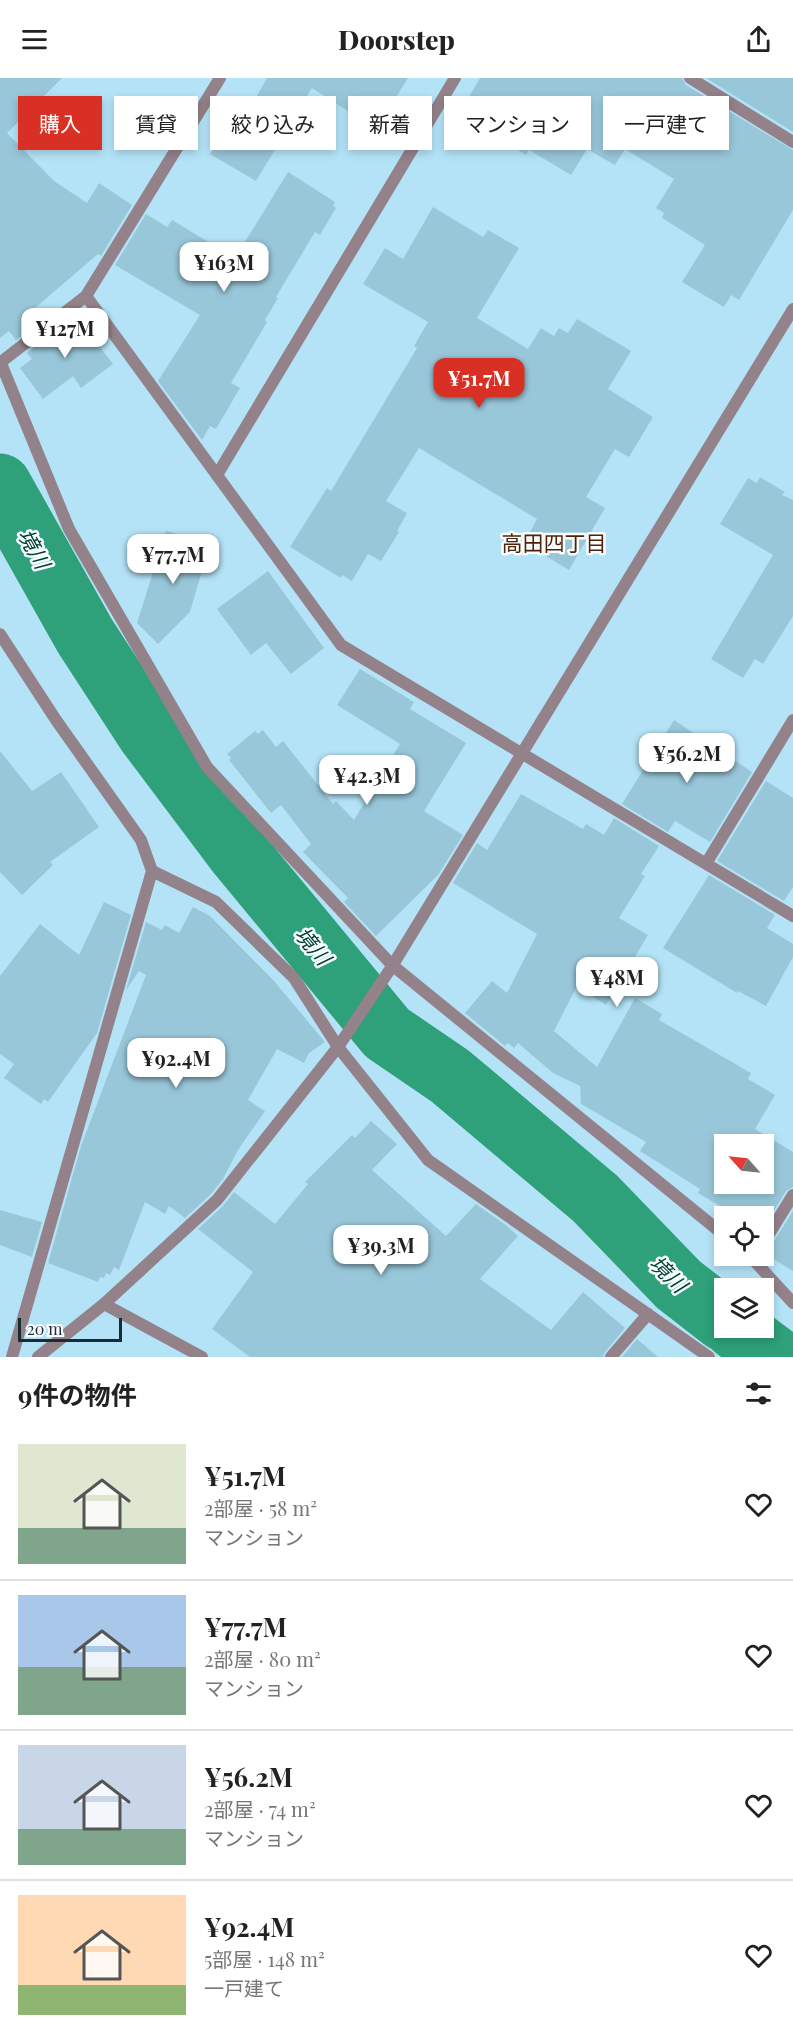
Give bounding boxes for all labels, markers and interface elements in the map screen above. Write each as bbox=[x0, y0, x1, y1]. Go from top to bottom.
text: Doorstep bbox=[338, 21, 455, 57]
icon: menu bbox=[18, 23, 51, 56]
icon: share bbox=[742, 23, 775, 56]
chip: 購入 bbox=[18, 96, 102, 150]
chip: 賃貸 bbox=[114, 96, 198, 150]
chip: 絞り込み bbox=[210, 96, 336, 150]
chip: 新着 bbox=[348, 96, 432, 150]
chip: マンション bbox=[444, 96, 591, 150]
chip: 一戸建て bbox=[603, 96, 729, 150]
pin: ¥163M bbox=[182, 242, 266, 293]
text: ¥163M bbox=[194, 248, 254, 275]
pin: ¥127M bbox=[23, 308, 107, 359]
text: ¥127M bbox=[35, 314, 95, 341]
pin: ¥51.7M bbox=[430, 358, 528, 409]
text: ¥51.7M bbox=[447, 364, 511, 391]
water label: 境川 bbox=[13, 523, 58, 575]
district label: 高田四丁目 bbox=[502, 528, 607, 556]
pin: ¥77.7M bbox=[124, 534, 222, 585]
text: ¥77.7M bbox=[141, 540, 205, 567]
pin: ¥56.2M bbox=[638, 733, 736, 784]
text: ¥56.2M bbox=[653, 739, 721, 766]
pin: ¥42.3M bbox=[318, 755, 416, 806]
text: ¥42.3M bbox=[333, 761, 401, 788]
water label: 境川 bbox=[290, 920, 340, 972]
pin: ¥48M bbox=[581, 957, 653, 1008]
text: ¥48M bbox=[590, 963, 644, 990]
pin: ¥92.4M bbox=[127, 1038, 225, 1089]
text: ¥92.4M bbox=[141, 1044, 211, 1071]
north arrow bbox=[714, 1134, 774, 1194]
map controls bbox=[714, 1134, 774, 1338]
button: locate bbox=[714, 1206, 774, 1266]
pin: ¥39.3M bbox=[332, 1225, 430, 1276]
text: ¥39.3M bbox=[347, 1231, 415, 1258]
water label: 境川 bbox=[644, 1248, 695, 1299]
button: layers bbox=[714, 1278, 774, 1338]
scale bar bbox=[18, 1315, 122, 1342]
text: 20 m bbox=[27, 1318, 62, 1339]
text: 9件の物件 bbox=[18, 1377, 136, 1412]
icon: filters bbox=[742, 1377, 775, 1410]
text: ¥51.7M bbox=[204, 1458, 286, 1493]
icon: home bbox=[66, 1468, 138, 1540]
icon: heart bbox=[742, 1488, 775, 1521]
text: 2部屋 · 58 m² bbox=[204, 1494, 317, 1521]
text: マンション bbox=[204, 1523, 304, 1550]
text: ¥77.7M bbox=[204, 1609, 287, 1644]
icon: home bbox=[66, 1619, 138, 1691]
icon: heart bbox=[742, 1639, 775, 1672]
text: 2部屋 · 80 m² bbox=[204, 1645, 321, 1672]
text: マンション bbox=[204, 1674, 304, 1701]
text: ¥56.2M bbox=[204, 1759, 293, 1794]
icon: home bbox=[66, 1769, 138, 1841]
icon: heart bbox=[742, 1789, 775, 1822]
text: 2部屋 · 74 m² bbox=[204, 1795, 316, 1822]
text: マンション bbox=[204, 1824, 304, 1851]
text: ¥92.4M bbox=[204, 1909, 294, 1944]
icon: home bbox=[66, 1919, 138, 1991]
icon: heart bbox=[742, 1939, 775, 1972]
text: 5部屋 · 148 m² bbox=[204, 1945, 325, 1972]
text: 一戸建て bbox=[204, 1974, 284, 2001]

